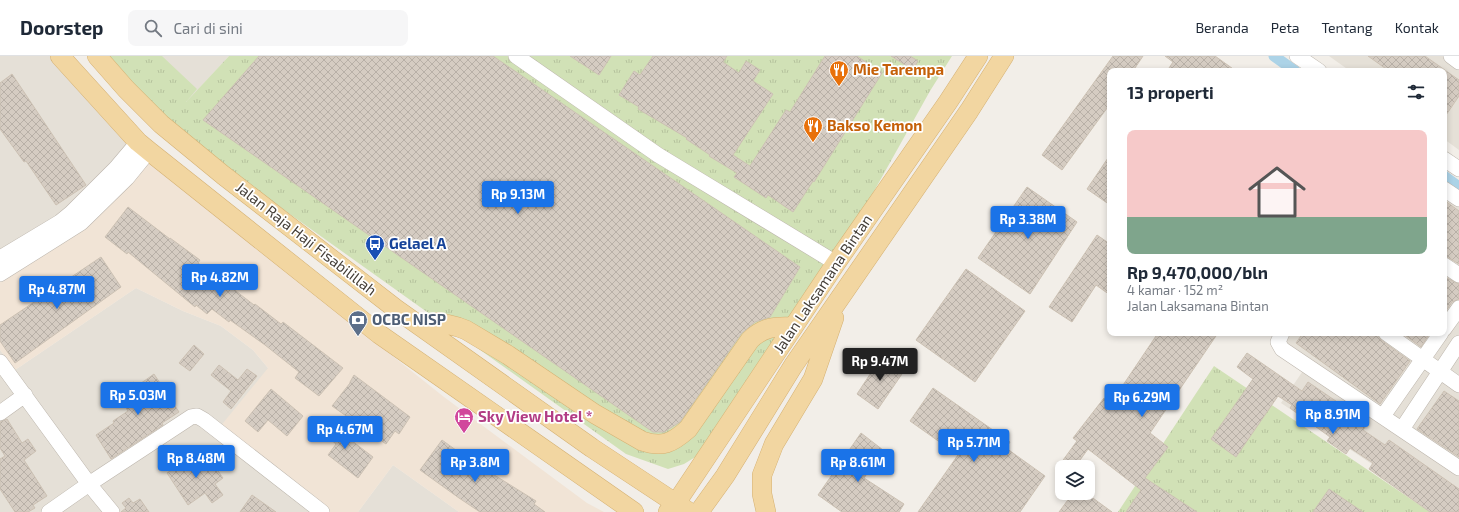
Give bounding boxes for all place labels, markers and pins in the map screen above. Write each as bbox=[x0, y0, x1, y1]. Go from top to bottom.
restaurant icon: Mie Tarempa bbox=[828, 59, 850, 87]
place label: Mie Tarempa bbox=[853, 60, 944, 78]
restaurant icon: Bakso Kemon bbox=[802, 115, 824, 143]
place label: Bakso Kemon bbox=[827, 116, 922, 134]
pin: Rp 9.13M bbox=[477, 181, 559, 215]
pin: Rp 3.38M bbox=[987, 206, 1069, 240]
bus stop icon: Gelael A bbox=[364, 233, 386, 261]
place label: Gelael A bbox=[389, 234, 447, 252]
pin: Rp 4.82M bbox=[179, 264, 261, 298]
pin: Rp 4.87M bbox=[16, 276, 98, 310]
bank icon: OCBC NISP bbox=[347, 309, 369, 337]
place label: OCBC NISP bbox=[372, 310, 446, 328]
pin: Rp 9.47M bbox=[839, 348, 921, 382]
pin: Rp 5.03M bbox=[97, 382, 179, 416]
pin: Rp 6.29M bbox=[1101, 384, 1183, 418]
pin: Rp 8.91M bbox=[1292, 401, 1374, 435]
hotel icon: Sky View Hotel * bbox=[453, 406, 475, 434]
place label: Sky View Hotel * bbox=[478, 407, 593, 426]
pin: Rp 4.67M bbox=[304, 416, 386, 450]
pin: Rp 5.71M bbox=[933, 429, 1015, 463]
pin: Rp 8.48M bbox=[155, 445, 237, 479]
pin: Rp 3.8M bbox=[438, 449, 512, 483]
pin: Rp 8.61M bbox=[817, 449, 899, 483]

